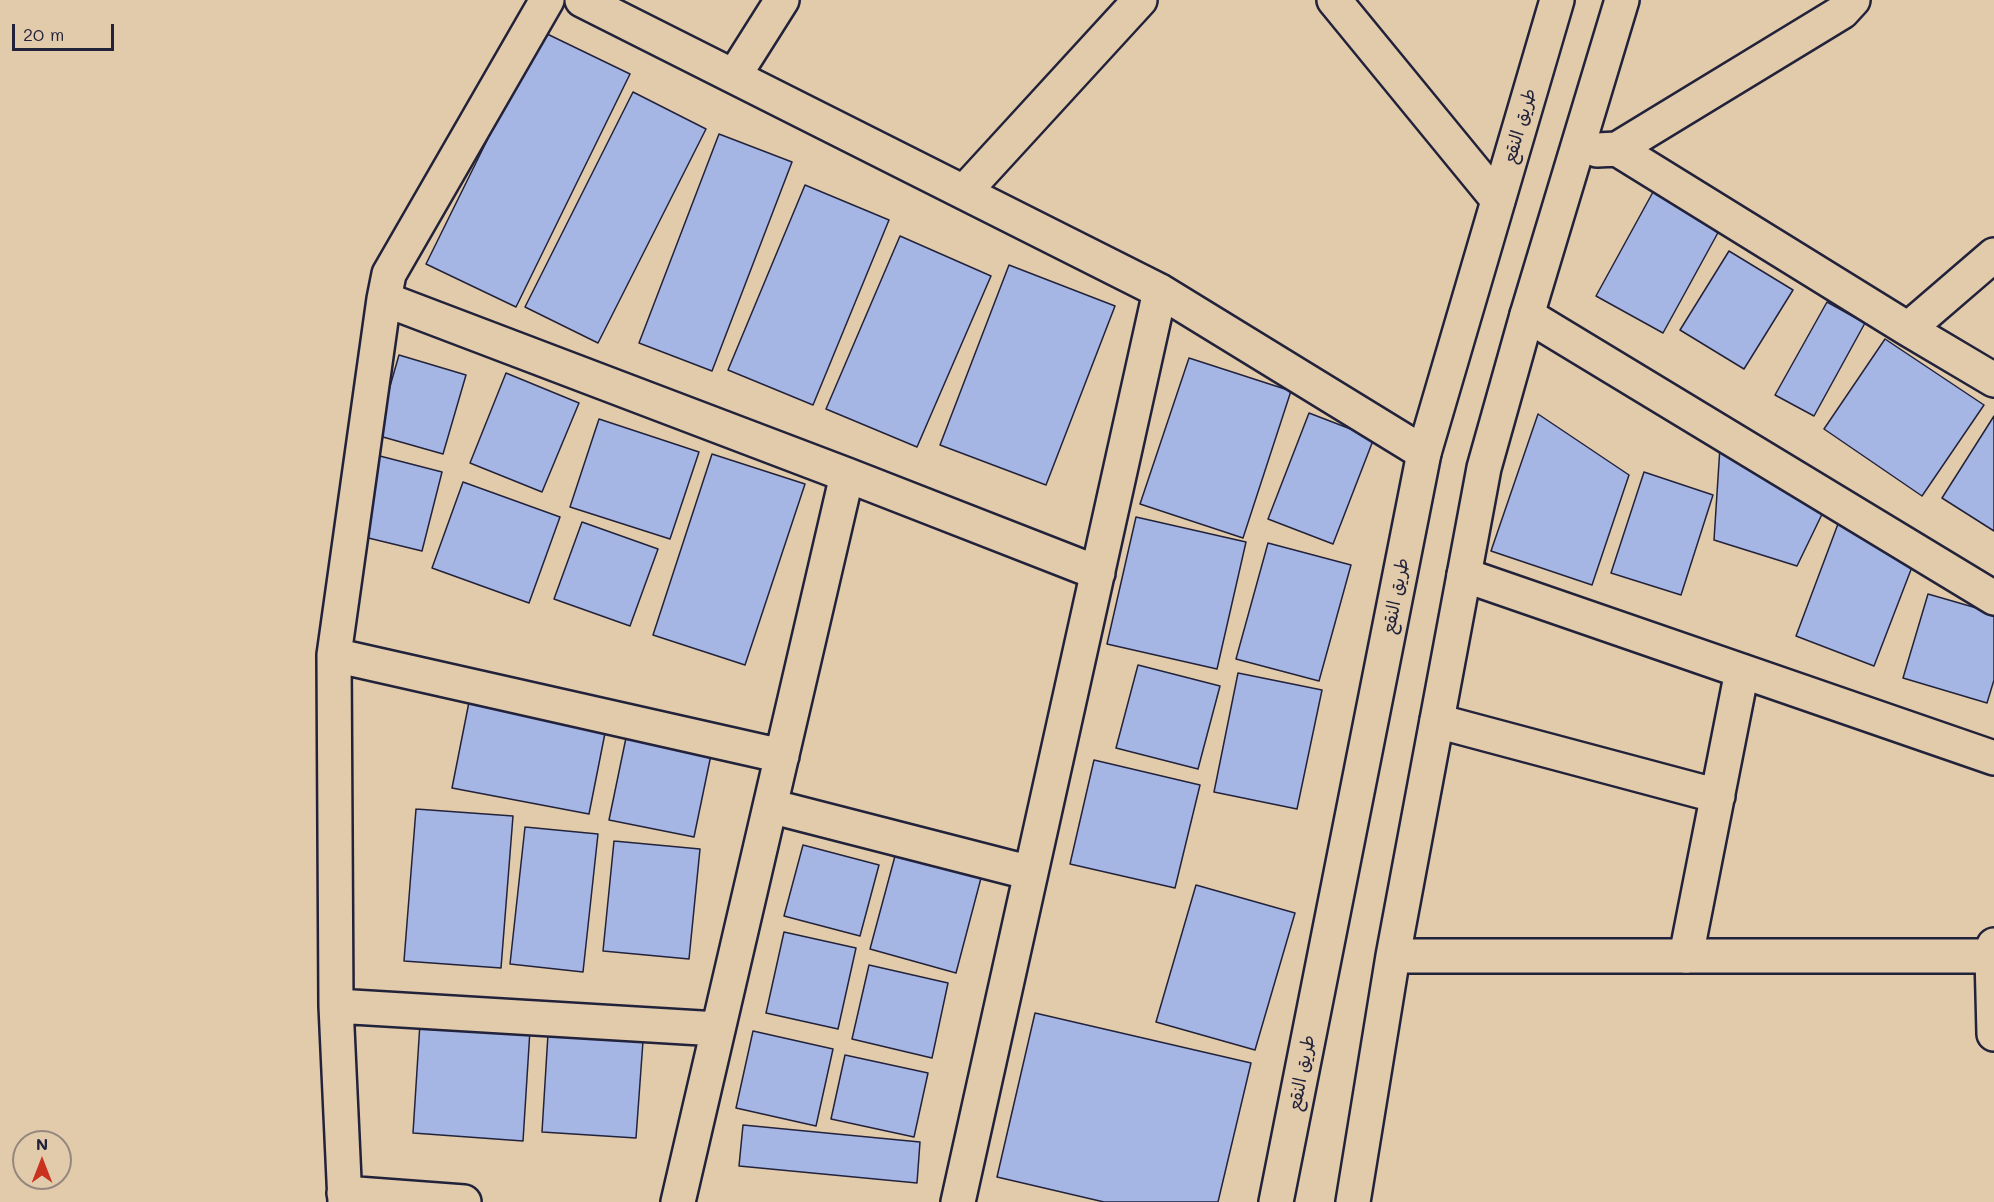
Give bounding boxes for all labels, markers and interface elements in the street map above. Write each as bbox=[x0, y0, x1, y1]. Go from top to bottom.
scale bar bbox=[15, 12, 117, 50]
text: 20 m bbox=[23, 22, 64, 46]
street label: طريق النقع bbox=[1499, 86, 1541, 166]
street label: طريق النقع bbox=[1378, 556, 1414, 636]
street label: طريق النقع bbox=[1284, 1033, 1320, 1113]
north arrow bbox=[12, 1130, 72, 1190]
text: N bbox=[36, 1133, 48, 1154]

